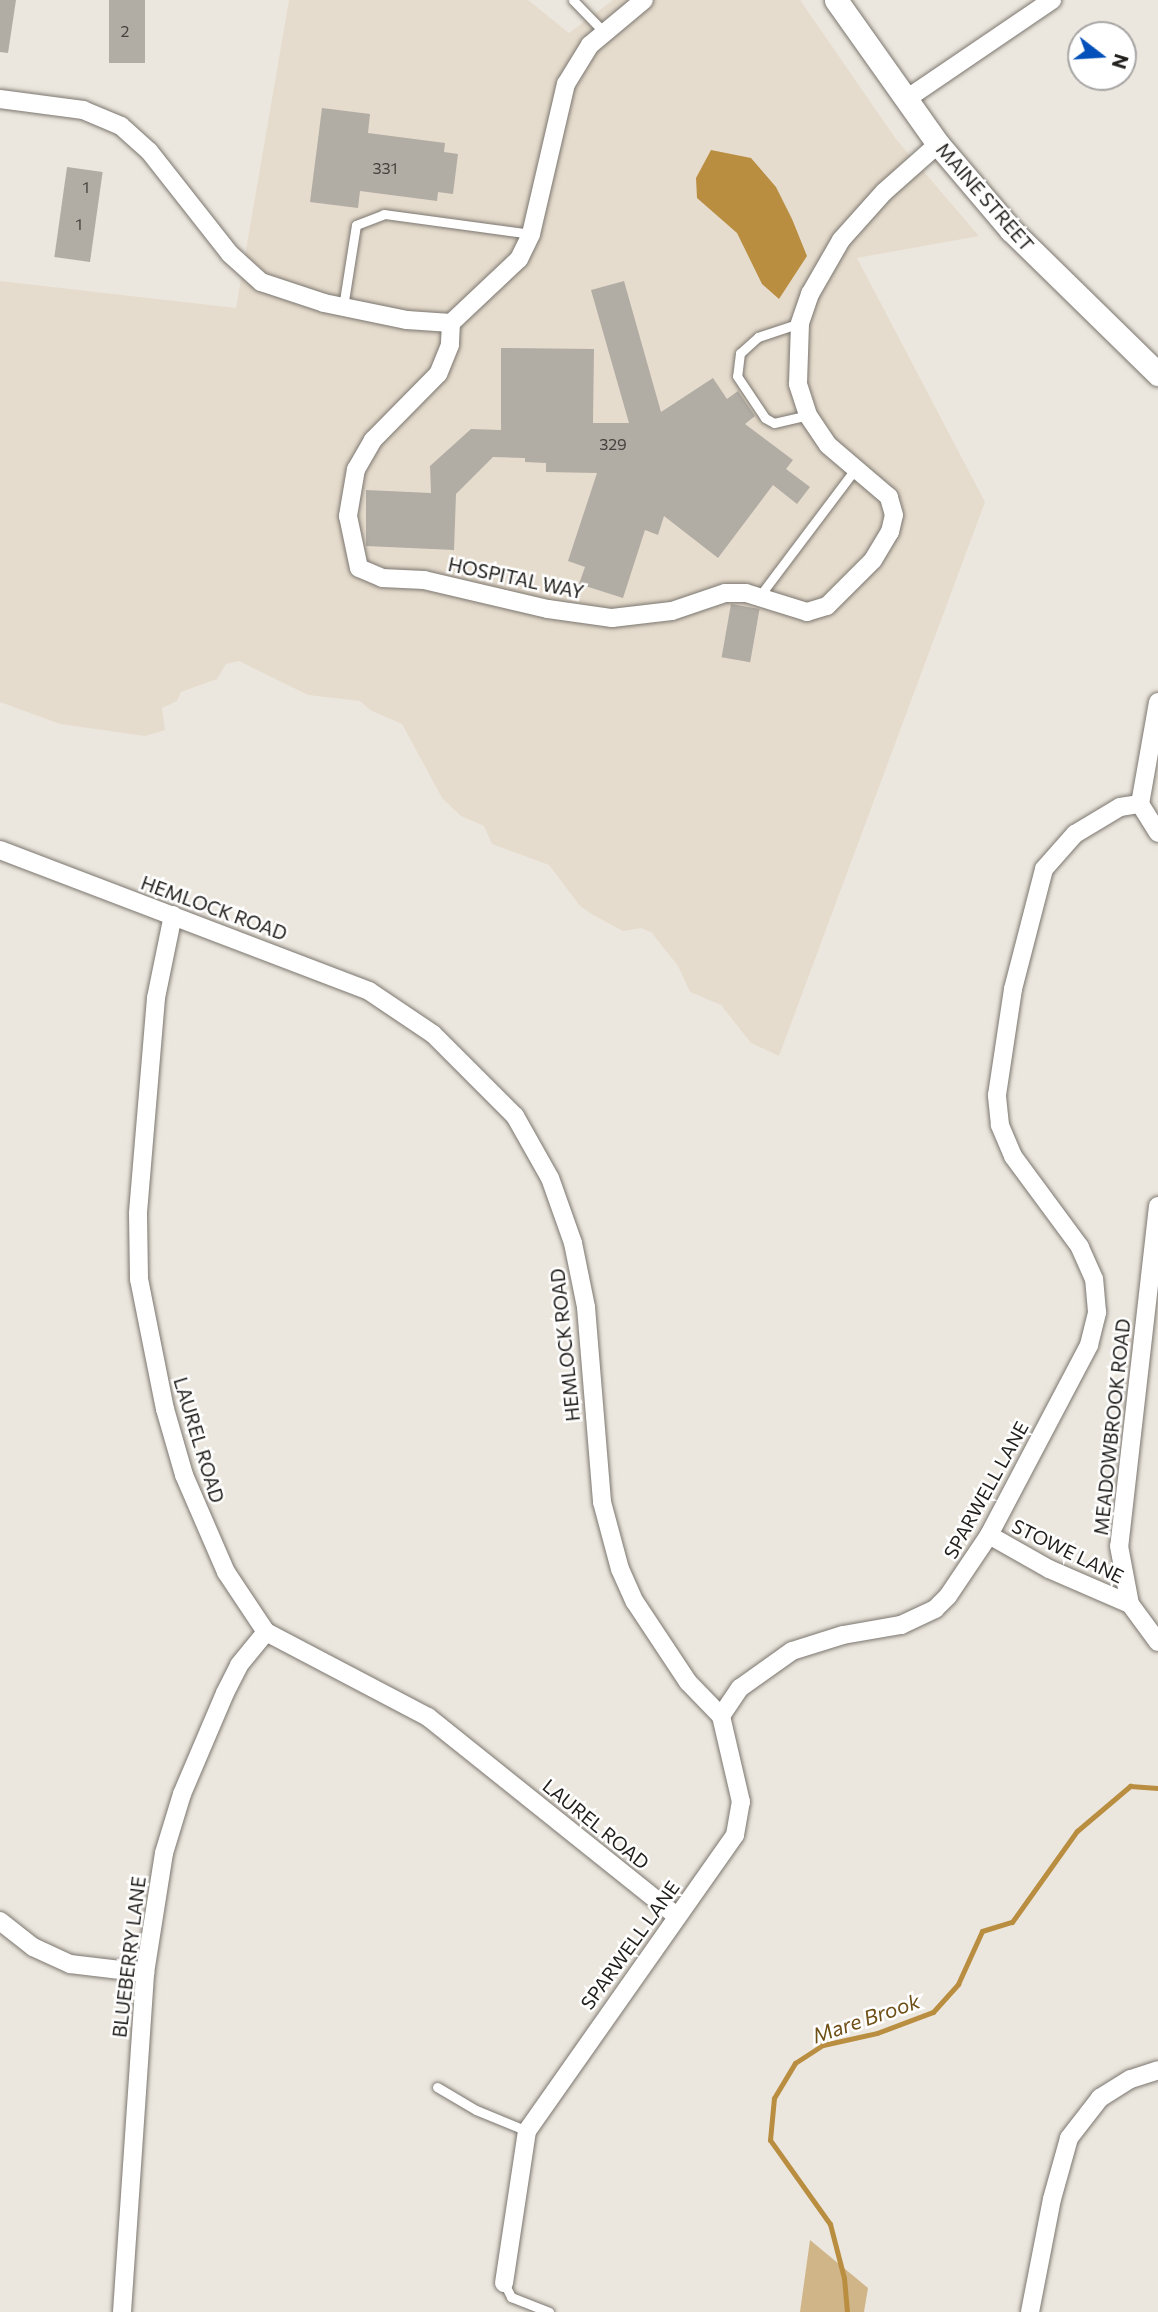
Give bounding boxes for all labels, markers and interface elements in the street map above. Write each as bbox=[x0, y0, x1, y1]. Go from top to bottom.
house number: 2 bbox=[121, 21, 129, 41]
north arrow bbox=[1067, 21, 1137, 91]
text: N bbox=[1108, 52, 1134, 72]
street label: MAINE STREET bbox=[932, 138, 1038, 256]
house number: 331 bbox=[372, 158, 398, 178]
house number: 1 bbox=[83, 177, 89, 197]
house number: 1 bbox=[76, 214, 82, 234]
house number: 329 bbox=[599, 434, 627, 454]
street label: HOSPITAL WAY bbox=[446, 552, 586, 604]
street label: HEMLOCK ROAD bbox=[138, 871, 290, 945]
street label: HEMLOCK ROAD bbox=[546, 1267, 584, 1423]
street label: MEADOWBROOK ROAD bbox=[1089, 1318, 1135, 1536]
street label: LAUREL ROAD bbox=[169, 1374, 229, 1506]
street label: SPARWELL LANE bbox=[939, 1417, 1033, 1563]
street label: STOWE LANE bbox=[1008, 1514, 1128, 1588]
street label: LAUREL ROAD bbox=[538, 1774, 654, 1874]
street label: BLUEBERRY LANE bbox=[108, 1875, 150, 2039]
street label: SPARWELL LANE bbox=[576, 1876, 684, 2014]
water label: Mare Brook bbox=[809, 1988, 923, 2048]

